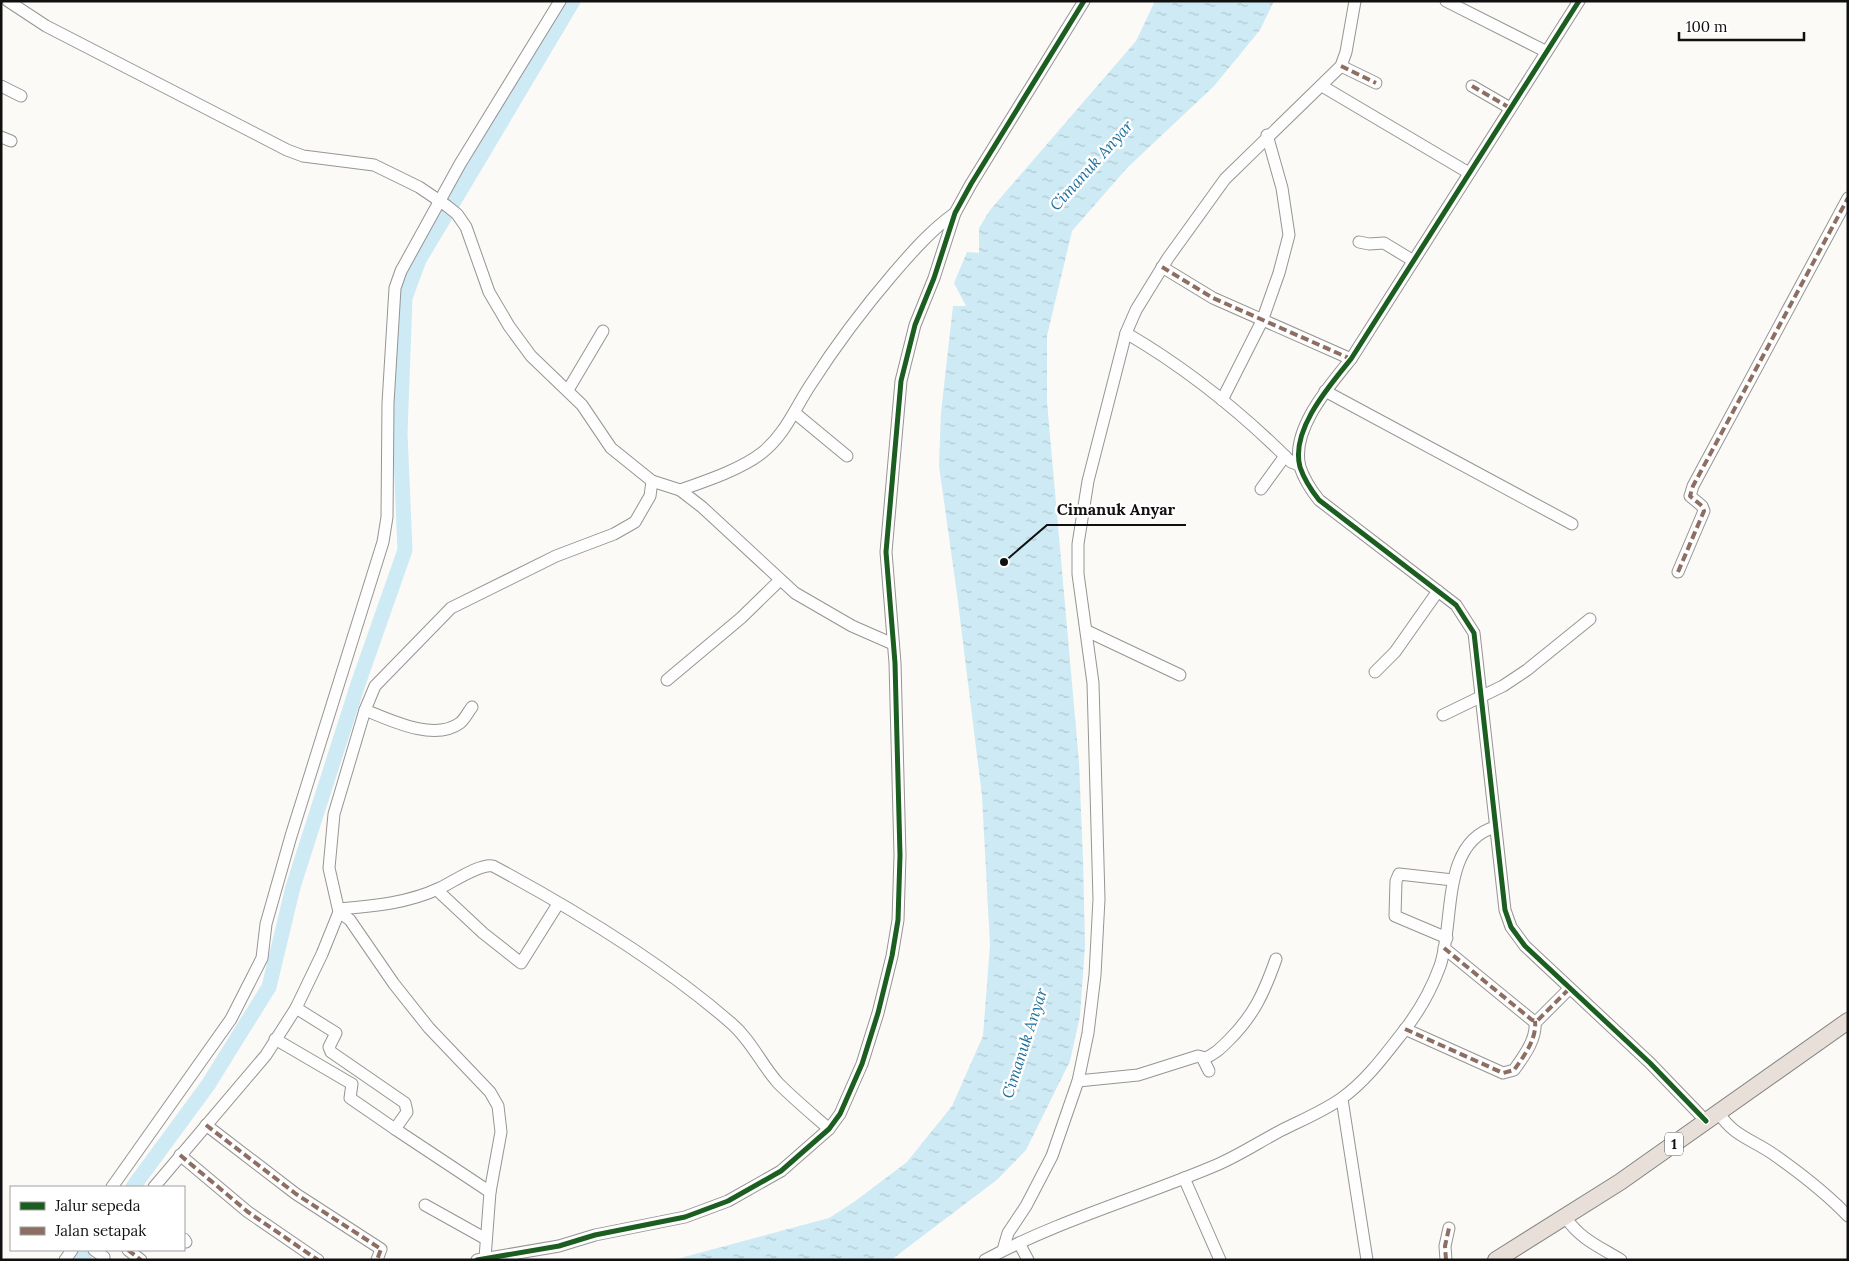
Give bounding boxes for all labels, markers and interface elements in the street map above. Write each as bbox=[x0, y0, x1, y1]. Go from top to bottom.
scale bar bbox=[1679, 10, 1804, 42]
text: 100 m bbox=[1686, 17, 1727, 36]
water label: Cimanuk Anyar bbox=[1045, 115, 1137, 214]
callout: Cimanuk Anyar bbox=[1047, 494, 1186, 525]
text: Cimanuk Anyar bbox=[1057, 499, 1176, 519]
water label: Cimanuk Anyar bbox=[997, 985, 1051, 1101]
road number: 1 bbox=[1665, 1132, 1683, 1156]
legend bbox=[10, 1186, 185, 1251]
text: Jalur sepeda bbox=[54, 1196, 141, 1215]
text: Jalan setapak bbox=[54, 1221, 146, 1240]

